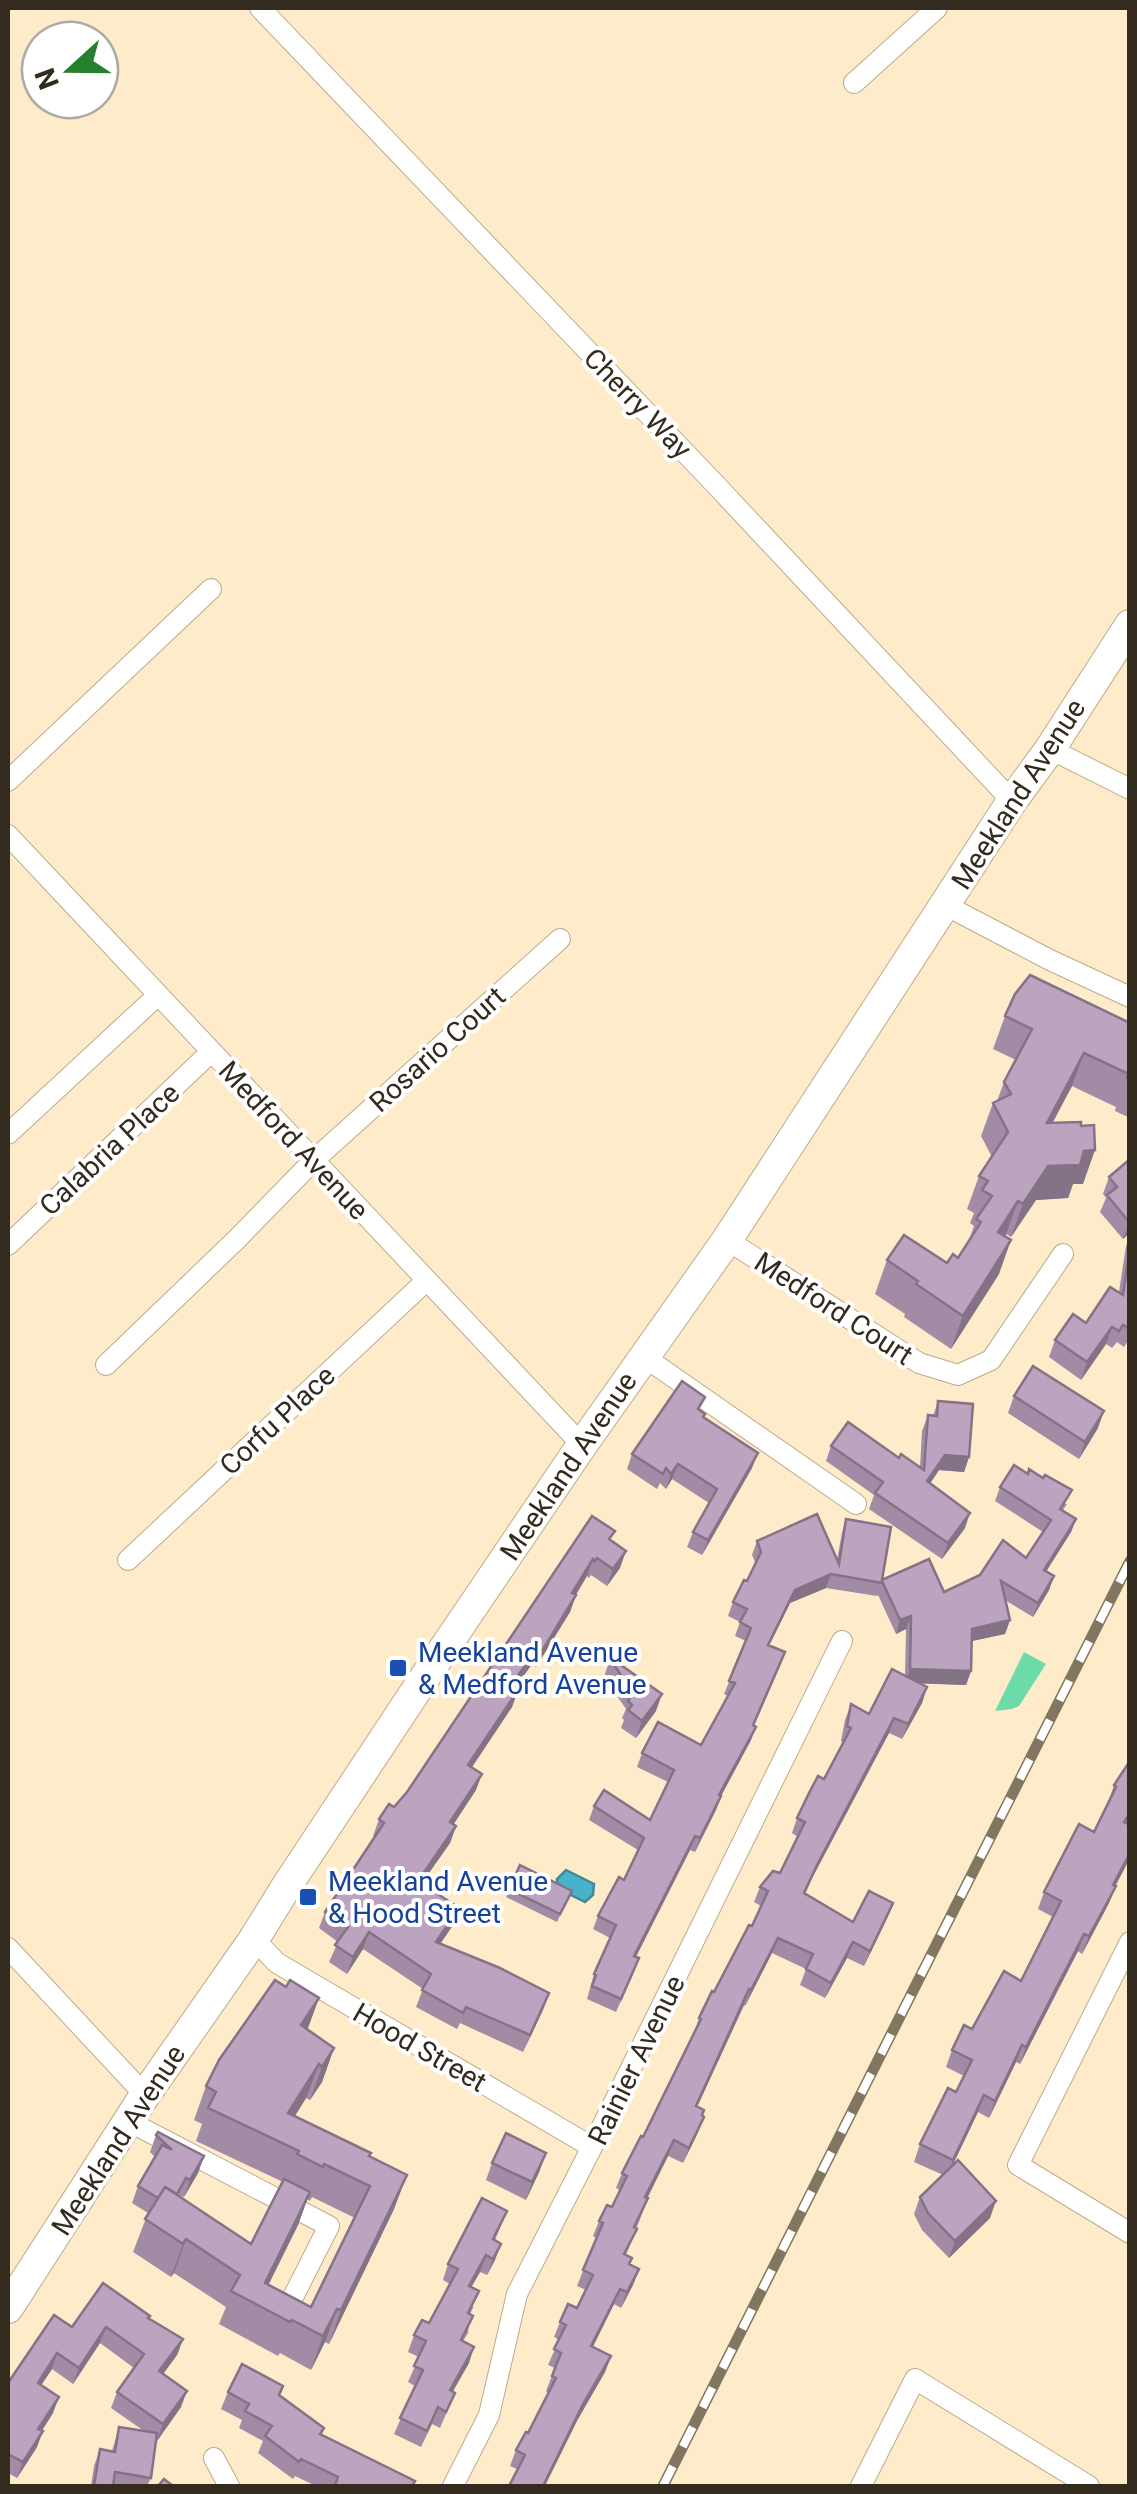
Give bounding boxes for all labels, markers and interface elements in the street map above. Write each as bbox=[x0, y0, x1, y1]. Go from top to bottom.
north arrow bbox=[20, 20, 120, 120]
text: N bbox=[28, 64, 66, 94]
street label: Cherry Way bbox=[577, 341, 698, 465]
street label: Meekland Avenue bbox=[945, 693, 1092, 896]
street label: Rosario Court bbox=[363, 980, 512, 1119]
street label: Medford Avenue bbox=[212, 1054, 375, 1226]
street label: Calabria Place bbox=[33, 1076, 186, 1222]
street label: Medford Court bbox=[749, 1245, 919, 1372]
street label: Corfu Place bbox=[213, 1359, 342, 1482]
street label: Meekland Avenue bbox=[493, 1366, 644, 1567]
place label: Meekland Avenue & Medford Avenue bbox=[418, 1636, 647, 1701]
marker: Meekland Avenue & Medford Avenue bbox=[387, 1657, 409, 1679]
place label: Meekland Avenue & Hood Street bbox=[328, 1865, 548, 1930]
marker: Meekland Avenue & Hood Street bbox=[297, 1886, 319, 1908]
street label: Rainier Avenue bbox=[581, 1970, 692, 2150]
street label: Hood Street bbox=[347, 1996, 492, 2099]
street label: Meekland Avenue bbox=[45, 2039, 192, 2242]

